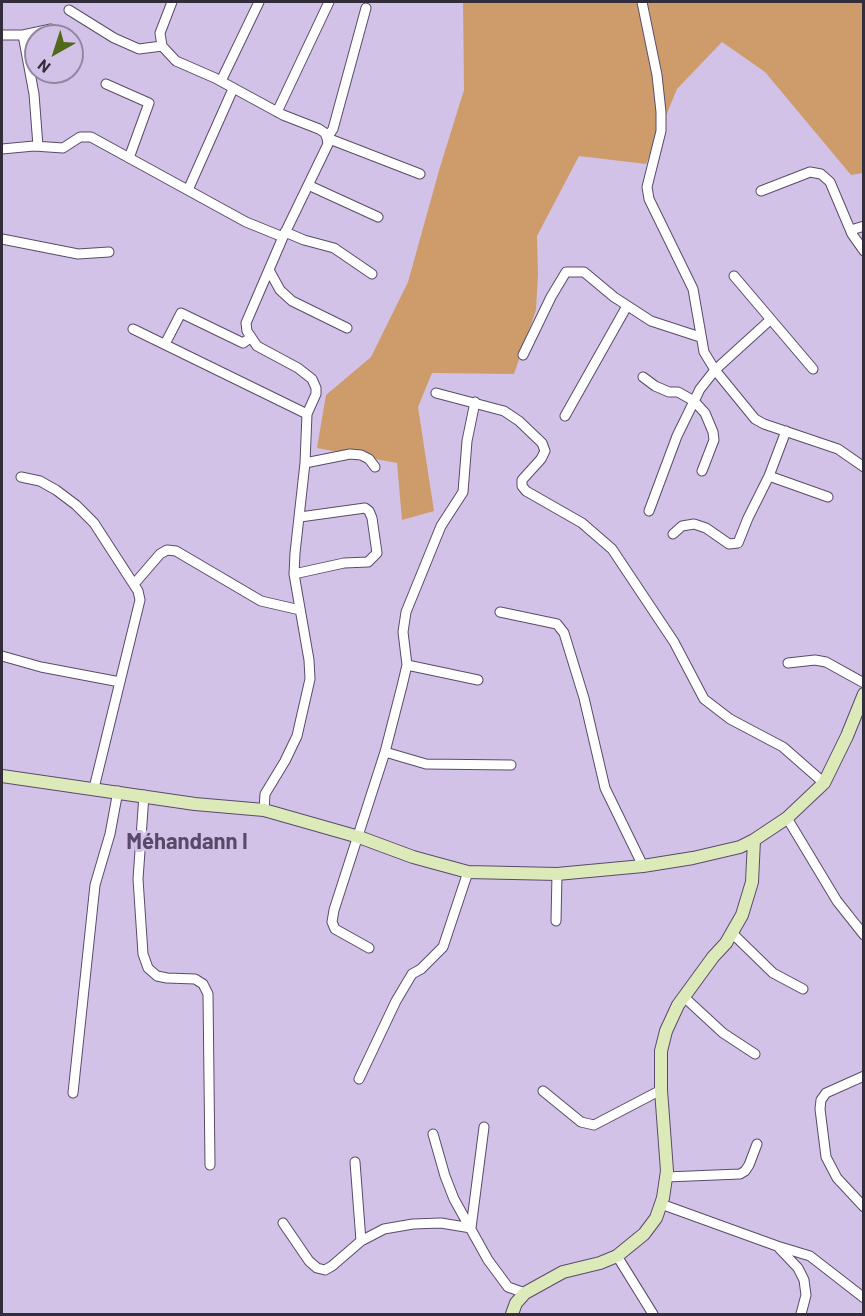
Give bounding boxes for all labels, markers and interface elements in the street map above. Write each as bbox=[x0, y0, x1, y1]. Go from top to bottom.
north arrow bbox=[24, 24, 84, 84]
text: N bbox=[34, 56, 54, 78]
district label: Méhandann I bbox=[126, 829, 248, 855]

